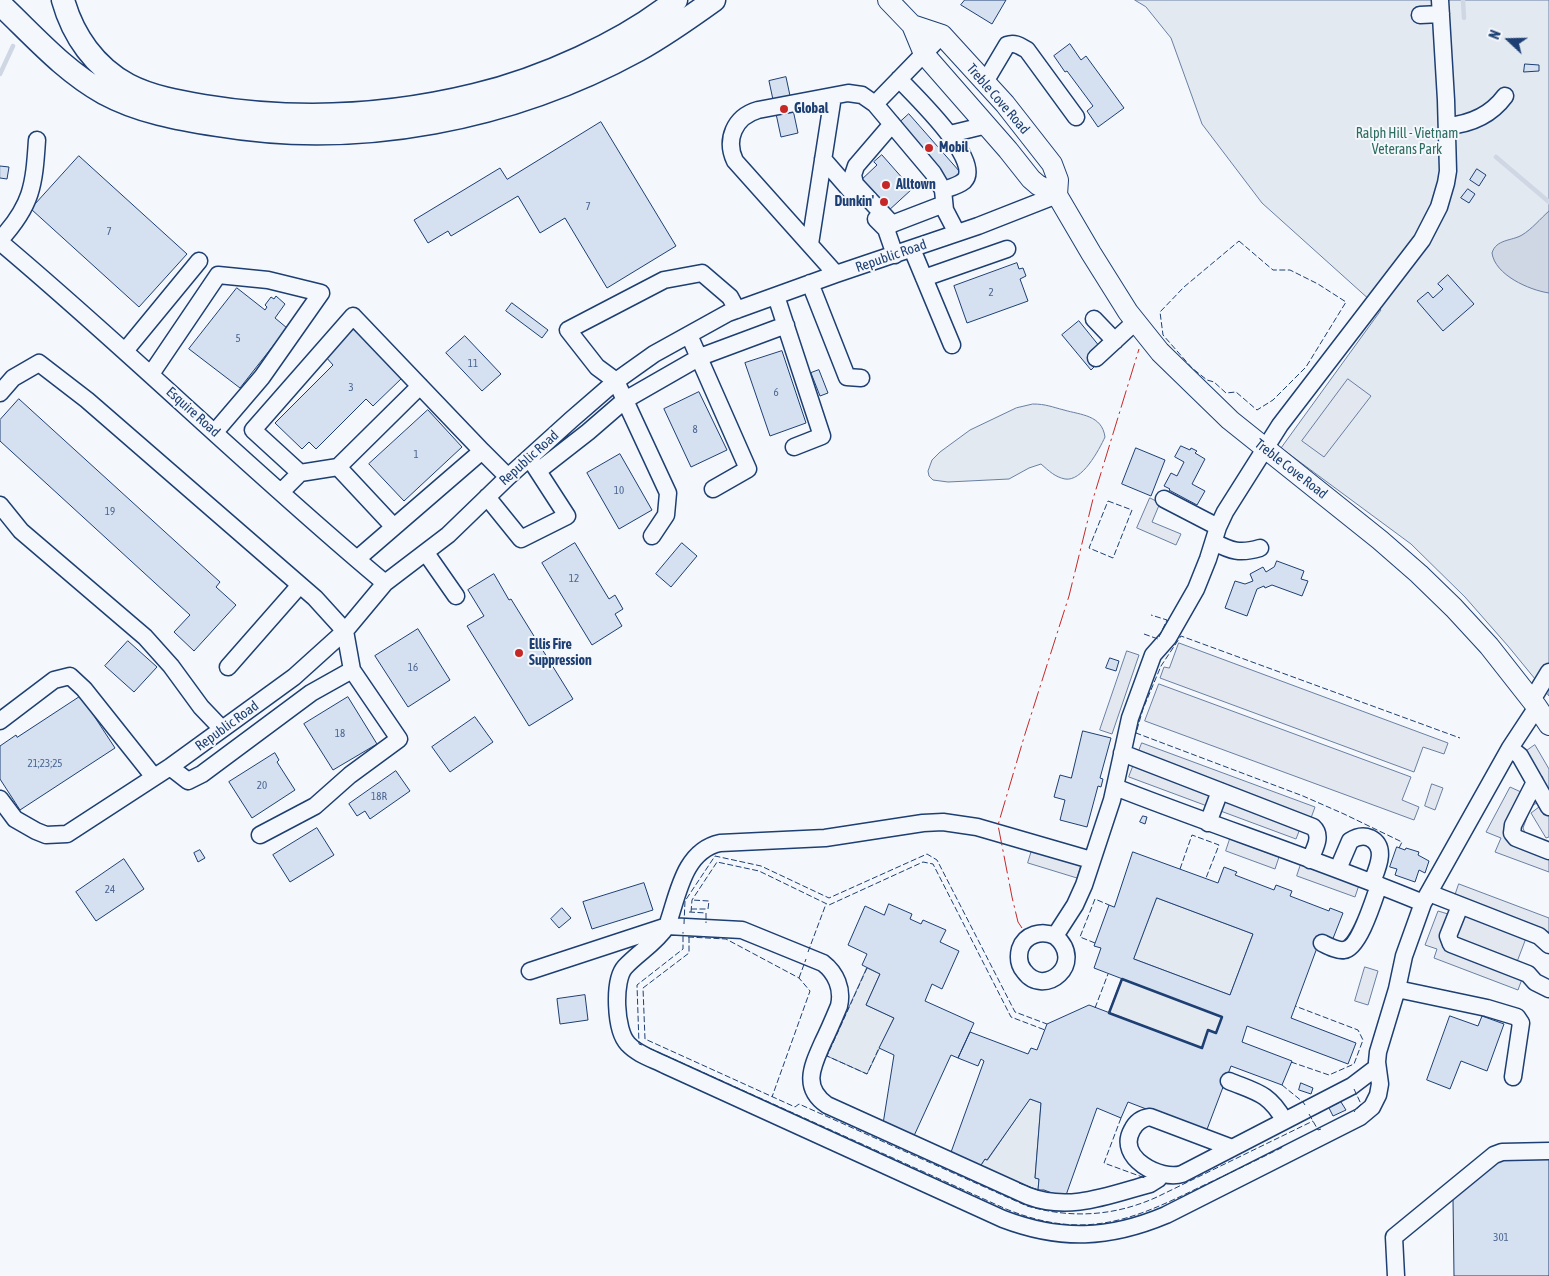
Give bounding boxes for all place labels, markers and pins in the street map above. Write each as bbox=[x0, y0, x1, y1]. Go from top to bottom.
place label: Global bbox=[794, 101, 828, 117]
marker: Global bbox=[778, 103, 790, 115]
place label: Mobil bbox=[939, 140, 969, 156]
marker: Mobil bbox=[923, 142, 935, 154]
place label: Alltown bbox=[896, 177, 936, 193]
marker: Alltown bbox=[880, 179, 892, 191]
place label: Dunkin' bbox=[834, 194, 874, 210]
marker: Dunkin' bbox=[878, 196, 890, 208]
place label: Ellis Fire Suppression bbox=[529, 637, 592, 670]
marker: Ellis Fire Suppression bbox=[513, 647, 525, 659]

